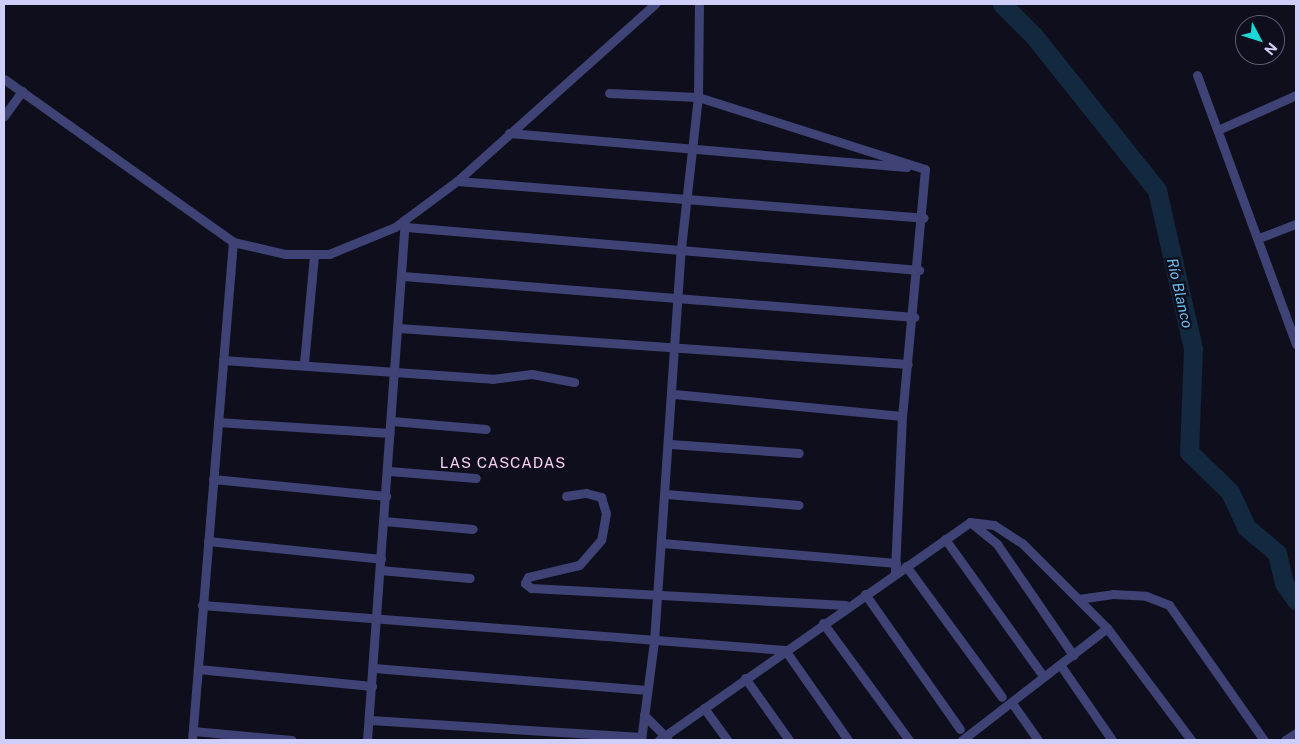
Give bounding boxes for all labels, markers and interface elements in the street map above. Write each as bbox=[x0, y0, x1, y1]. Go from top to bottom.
north arrow bbox=[1235, 15, 1285, 65]
text: N bbox=[1261, 40, 1280, 58]
water label: Río Blanco bbox=[1163, 256, 1197, 330]
district label: LAS CASCADAS bbox=[438, 454, 568, 472]

